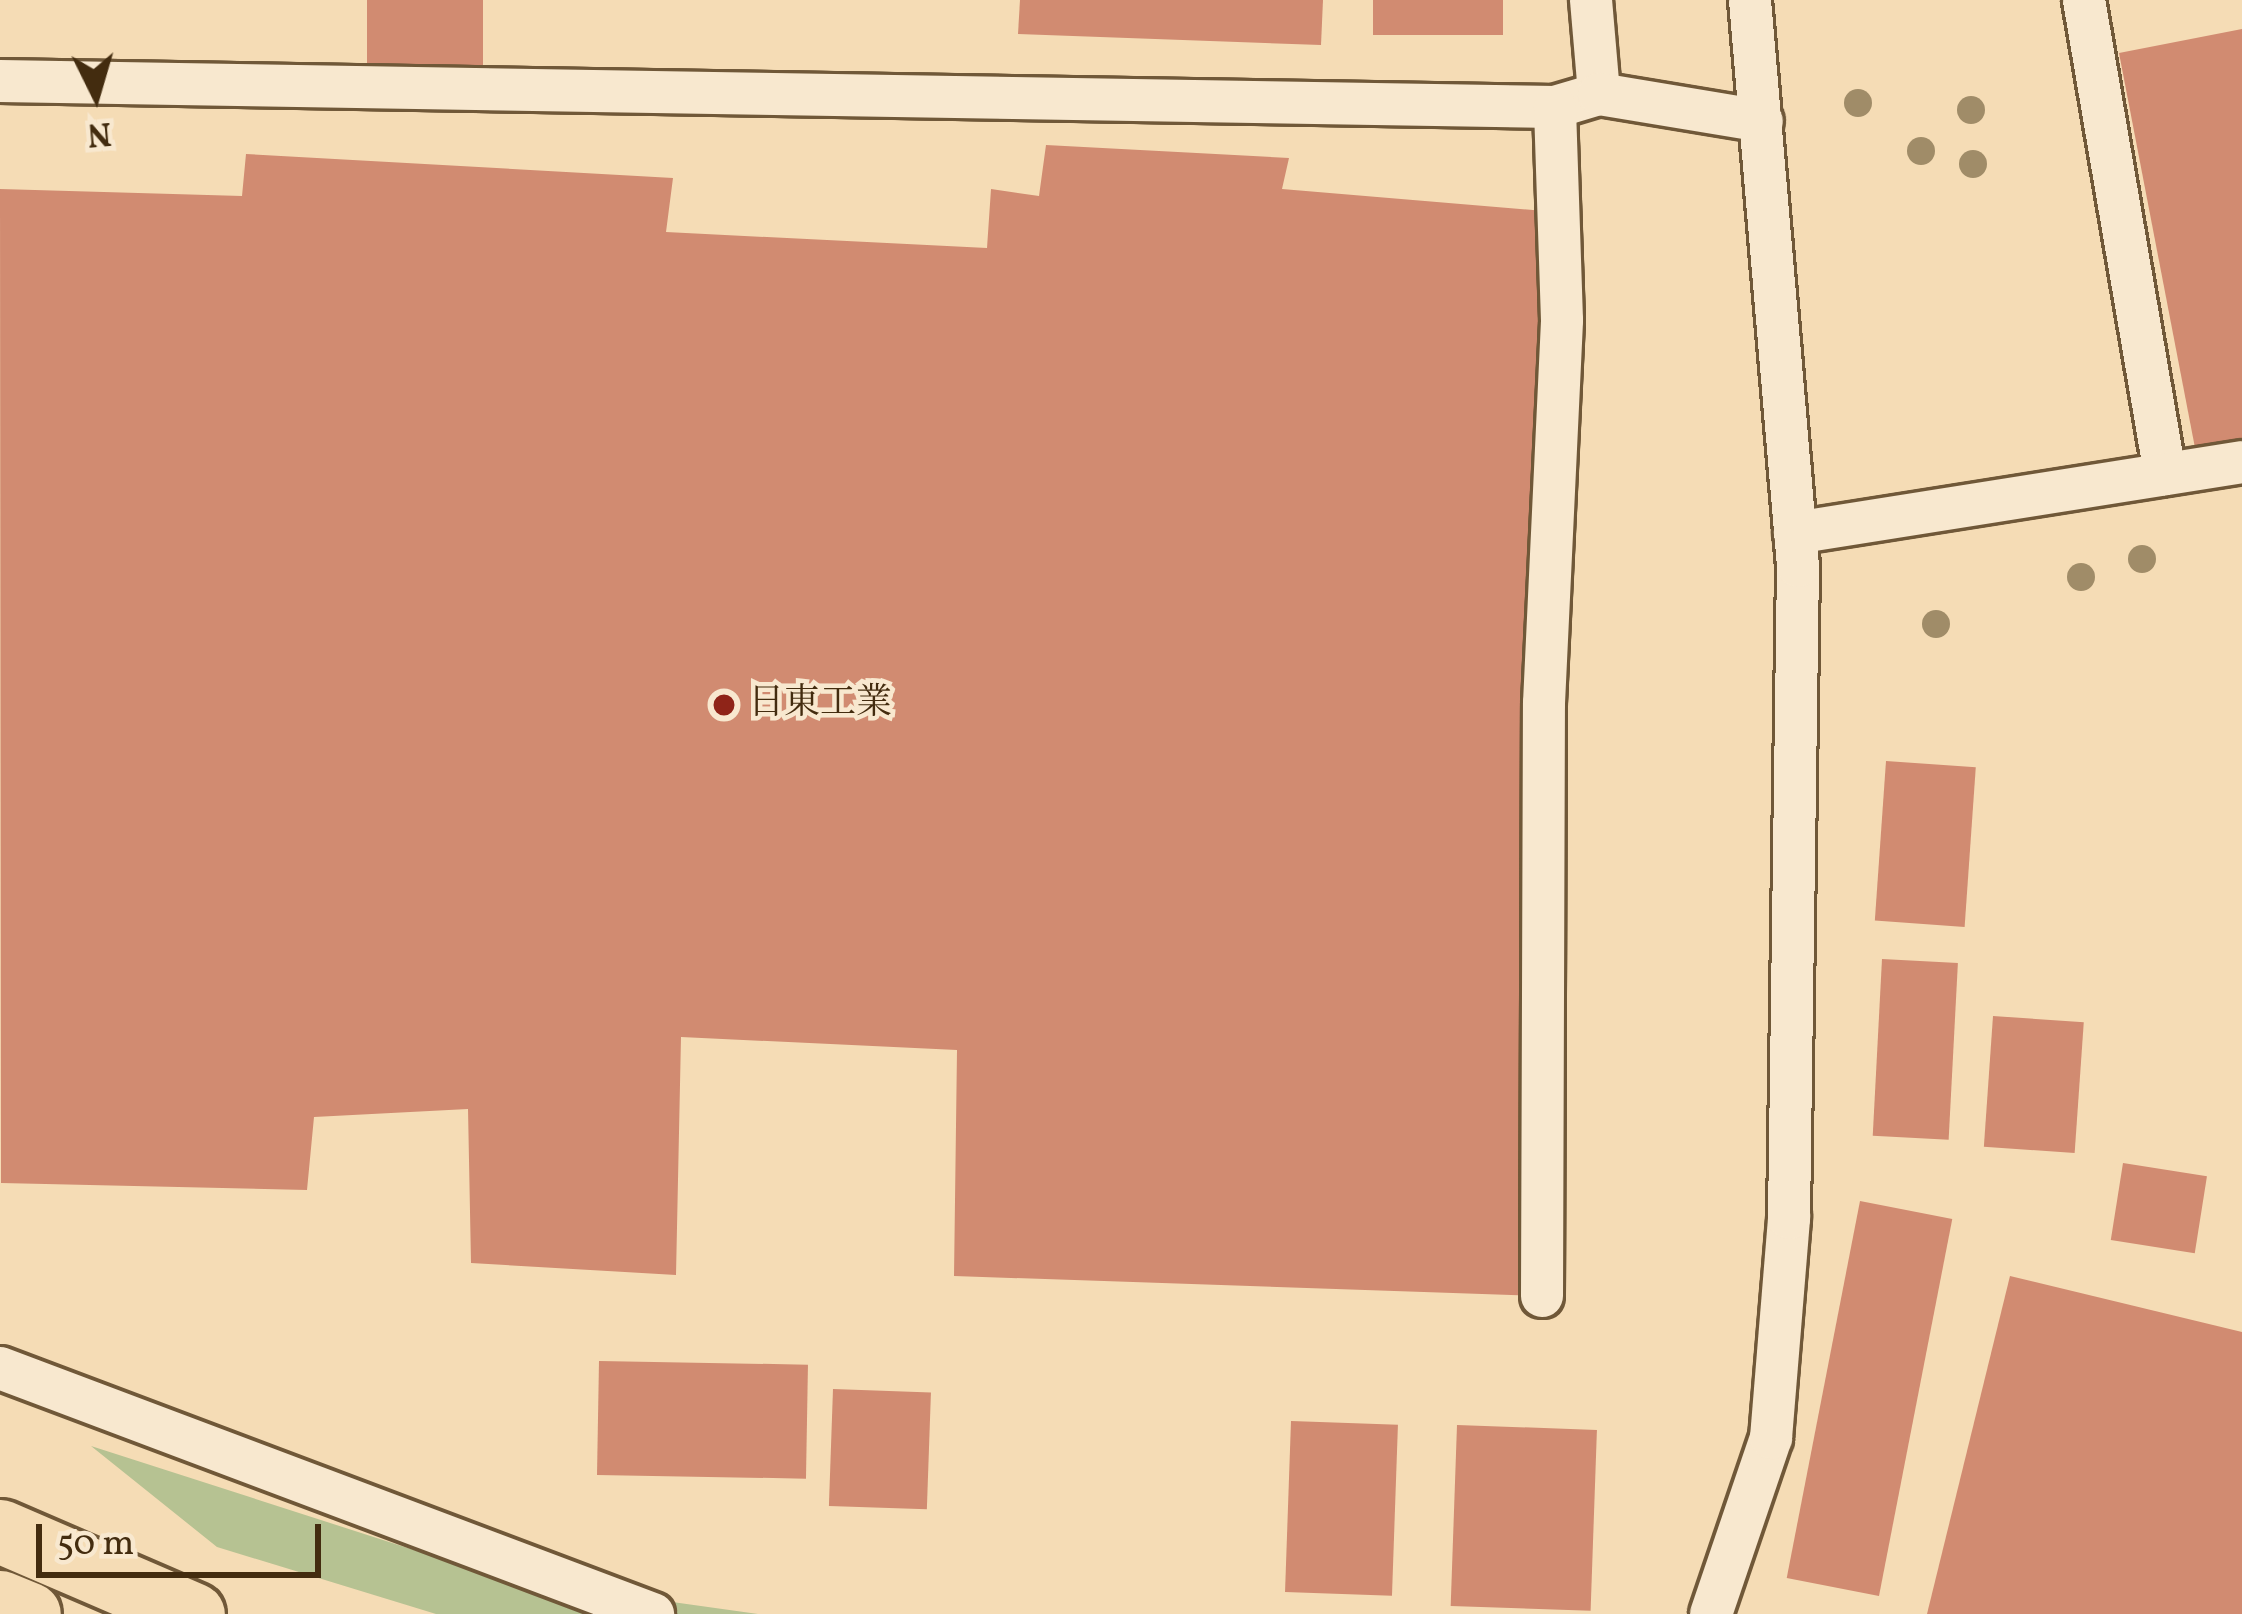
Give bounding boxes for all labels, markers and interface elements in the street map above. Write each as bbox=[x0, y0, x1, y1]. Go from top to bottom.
north arrow bbox=[36, 36, 156, 156]
text: N bbox=[85, 108, 113, 156]
place label: 日東工業 bbox=[748, 683, 892, 727]
marker: 日東工業 bbox=[711, 692, 737, 718]
scale bar bbox=[42, 1500, 327, 1574]
text: 50 m bbox=[57, 1520, 134, 1570]

